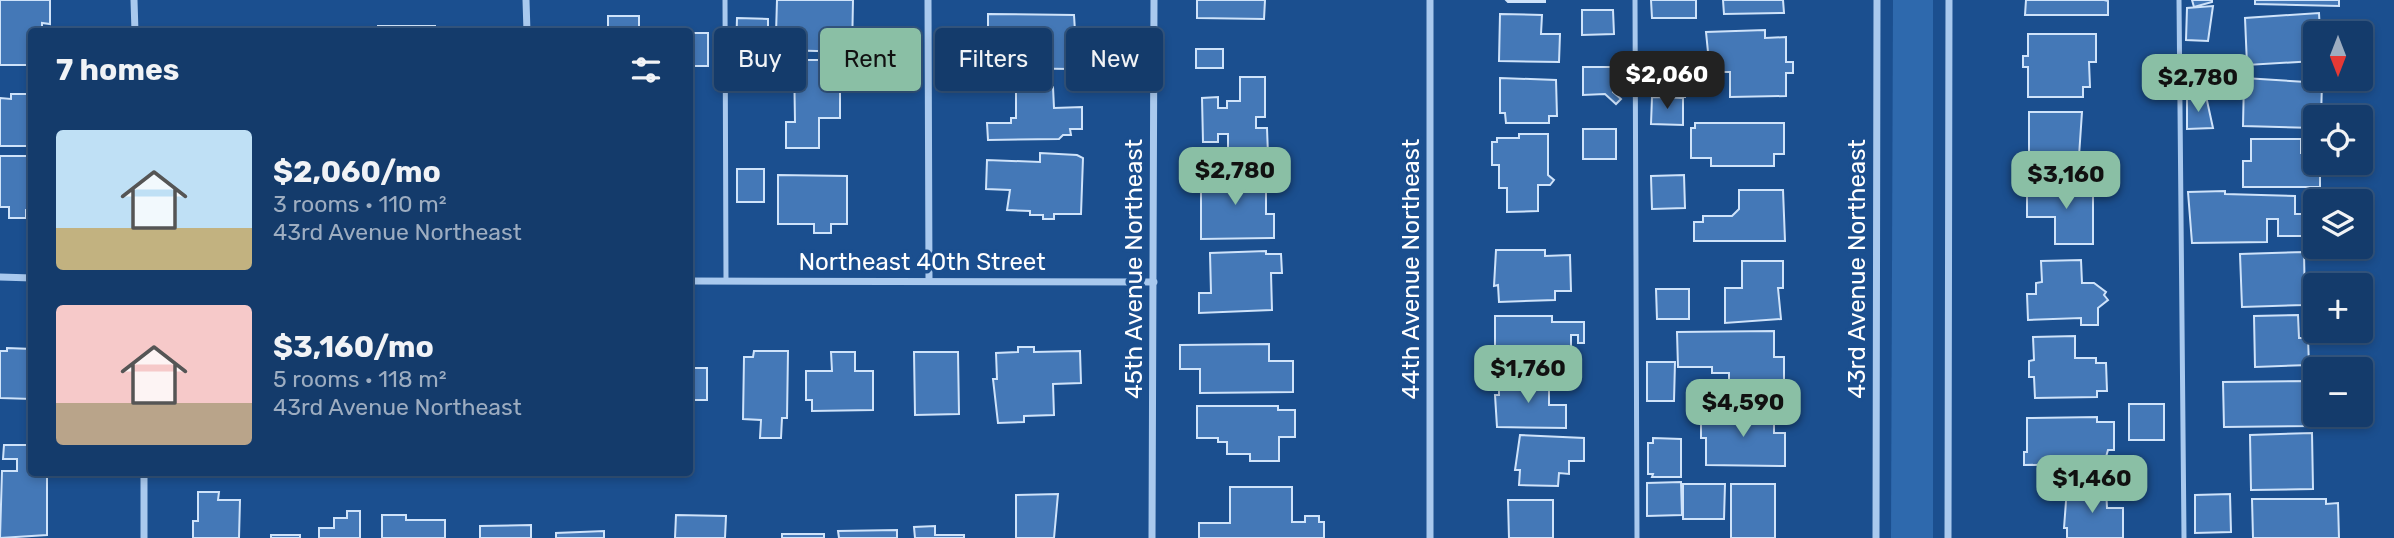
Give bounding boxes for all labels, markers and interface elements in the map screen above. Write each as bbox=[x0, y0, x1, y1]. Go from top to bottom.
north arrow bbox=[2303, 21, 2373, 91]
map controls bbox=[2303, 21, 2373, 427]
chip: Buy bbox=[714, 28, 806, 91]
chip: Rent bbox=[820, 28, 921, 91]
chip: Filters bbox=[935, 28, 1052, 91]
chip: New bbox=[1066, 28, 1163, 91]
icon: filters bbox=[627, 51, 665, 89]
text: 7 homes bbox=[56, 52, 179, 88]
pin: $2,060 bbox=[1610, 52, 1724, 111]
pin: $2,780 bbox=[2141, 54, 2255, 114]
text: $2,060 bbox=[1626, 60, 1708, 88]
text: $2,780 bbox=[2158, 63, 2238, 91]
button: locate bbox=[2303, 105, 2373, 175]
street label: 45th Avenue Northeast bbox=[1120, 139, 1148, 399]
street label: 44th Avenue Northeast bbox=[1397, 139, 1425, 399]
street label: 43rd Avenue Northeast bbox=[1843, 139, 1871, 399]
pin: $2,780 bbox=[1178, 148, 1292, 207]
pin: $3,160 bbox=[2009, 152, 2123, 211]
text: $2,060/mo bbox=[273, 154, 441, 190]
text: $2,780 bbox=[1195, 156, 1275, 184]
icon: home bbox=[112, 158, 196, 242]
text: $3,160 bbox=[2027, 160, 2105, 188]
button: layers bbox=[2303, 189, 2373, 259]
text: 3 rooms · 110 m² bbox=[273, 190, 447, 218]
text: 43rd Avenue Northeast bbox=[273, 218, 522, 246]
street label: Northeast 40th Street bbox=[798, 248, 1046, 276]
button: + bbox=[2303, 273, 2373, 343]
text: $3,160/mo bbox=[273, 329, 434, 365]
icon: home bbox=[112, 333, 196, 417]
pin: $1,760 bbox=[1471, 346, 1585, 405]
text: $1,760 bbox=[1490, 354, 1566, 382]
button: − bbox=[2303, 357, 2373, 427]
text: 5 rooms · 118 m² bbox=[273, 365, 447, 393]
pin: $4,590 bbox=[1686, 380, 1800, 439]
text: $4,590 bbox=[1702, 388, 1784, 416]
text: 43rd Avenue Northeast bbox=[273, 393, 522, 421]
pin: $1,460 bbox=[2035, 456, 2149, 515]
text: $1,460 bbox=[2052, 464, 2132, 492]

